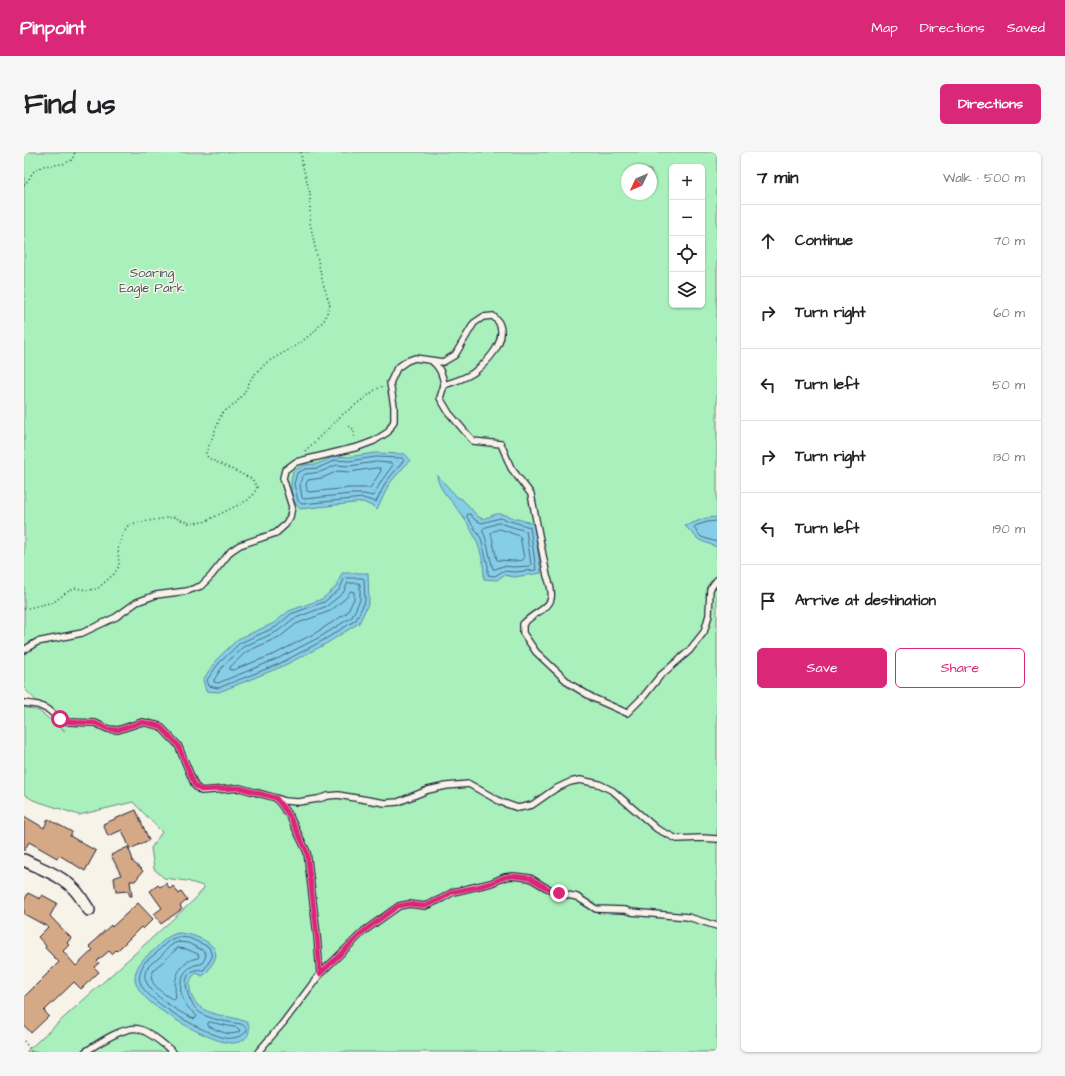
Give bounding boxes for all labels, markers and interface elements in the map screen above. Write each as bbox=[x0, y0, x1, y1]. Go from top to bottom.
text: Pinpoint bbox=[20, 15, 86, 42]
text: Map bbox=[871, 18, 898, 38]
text: Directions bbox=[920, 18, 985, 38]
text: Saved bbox=[1007, 18, 1045, 38]
button: Directions bbox=[940, 84, 1041, 124]
text: Find us bbox=[24, 85, 115, 124]
north arrow bbox=[621, 164, 657, 200]
map controls bbox=[669, 164, 705, 308]
button: + bbox=[669, 164, 705, 200]
text: 7 min bbox=[757, 166, 799, 190]
text: Walk · 500 m bbox=[943, 169, 1025, 187]
button: − bbox=[669, 200, 705, 236]
icon: ahead bbox=[757, 230, 779, 252]
text: Continue bbox=[795, 230, 853, 251]
text: 70 m bbox=[993, 232, 1025, 250]
button: locate bbox=[669, 236, 705, 272]
park label: Soaring Eagle Park bbox=[119, 264, 185, 298]
button: layers bbox=[669, 272, 705, 308]
icon: right bbox=[757, 302, 779, 324]
text: Turn right bbox=[795, 302, 866, 323]
text: 60 m bbox=[993, 304, 1025, 322]
icon: left bbox=[757, 374, 779, 396]
text: Turn left bbox=[795, 374, 859, 395]
text: 50 m bbox=[992, 376, 1025, 394]
icon: right bbox=[757, 446, 779, 468]
text: Turn right bbox=[795, 446, 866, 467]
text: 130 m bbox=[993, 448, 1025, 466]
icon: left bbox=[757, 518, 779, 540]
text: Turn left bbox=[795, 518, 859, 539]
text: 190 m bbox=[992, 520, 1025, 538]
icon: arrive bbox=[757, 590, 779, 612]
text: Arrive at destination bbox=[795, 590, 936, 611]
button: Save bbox=[757, 648, 887, 688]
button: Share bbox=[895, 648, 1025, 688]
route start bbox=[51, 710, 69, 728]
route end bbox=[550, 884, 568, 902]

